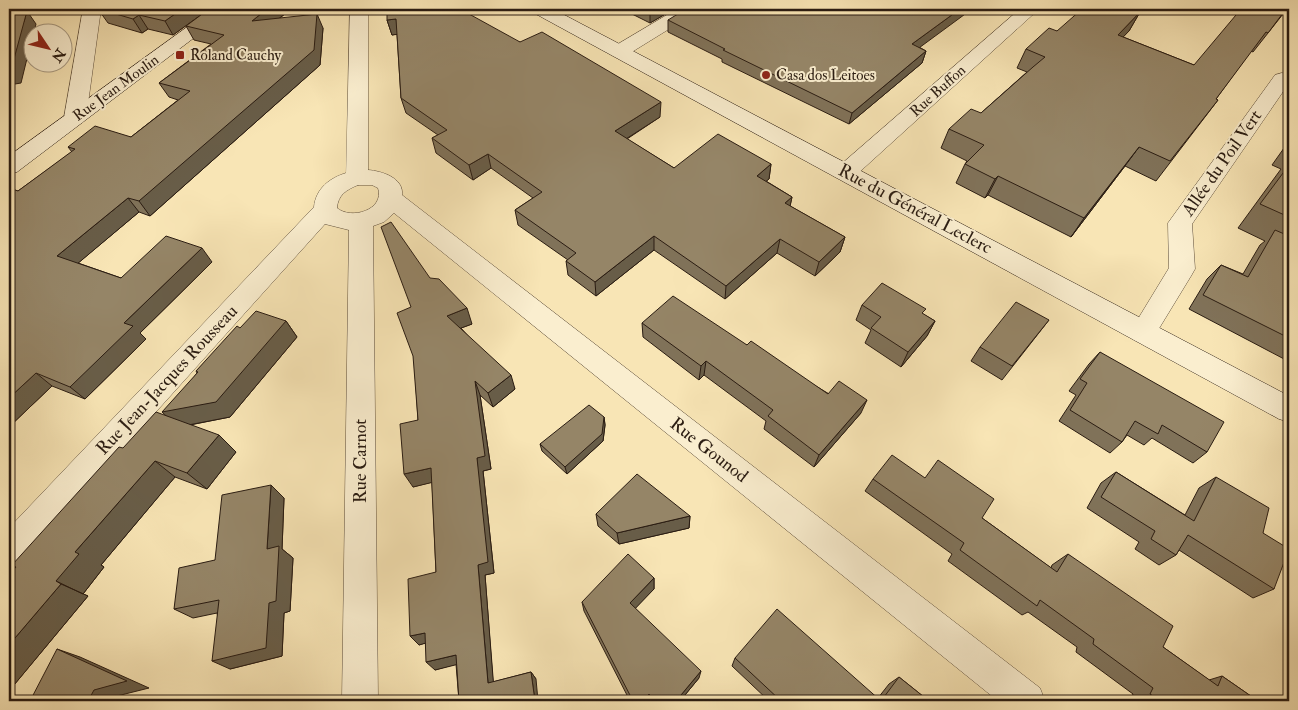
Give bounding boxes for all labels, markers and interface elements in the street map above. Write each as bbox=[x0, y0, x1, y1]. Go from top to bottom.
north arrow bbox=[22, 22, 72, 72]
text: N bbox=[47, 44, 69, 66]
place label: Roland Cauchy bbox=[190, 46, 282, 65]
marker: Roland Cauchy bbox=[174, 49, 186, 61]
street label: Rue Jean Moulin bbox=[69, 50, 164, 126]
street label: Rue Buffon bbox=[906, 61, 970, 121]
place label: Casa dos Leitoes bbox=[776, 66, 875, 85]
marker: Casa dos Leitoes bbox=[760, 69, 772, 81]
street label: Allée du Poil Vert bbox=[1176, 105, 1267, 221]
street label: Rue du Général Leclerc bbox=[834, 159, 996, 259]
street label: Rue Jean-Jacques Rousseau bbox=[91, 300, 243, 460]
street label: Rue Gounod bbox=[665, 412, 753, 488]
street label: Rue Carnot bbox=[349, 419, 372, 503]

